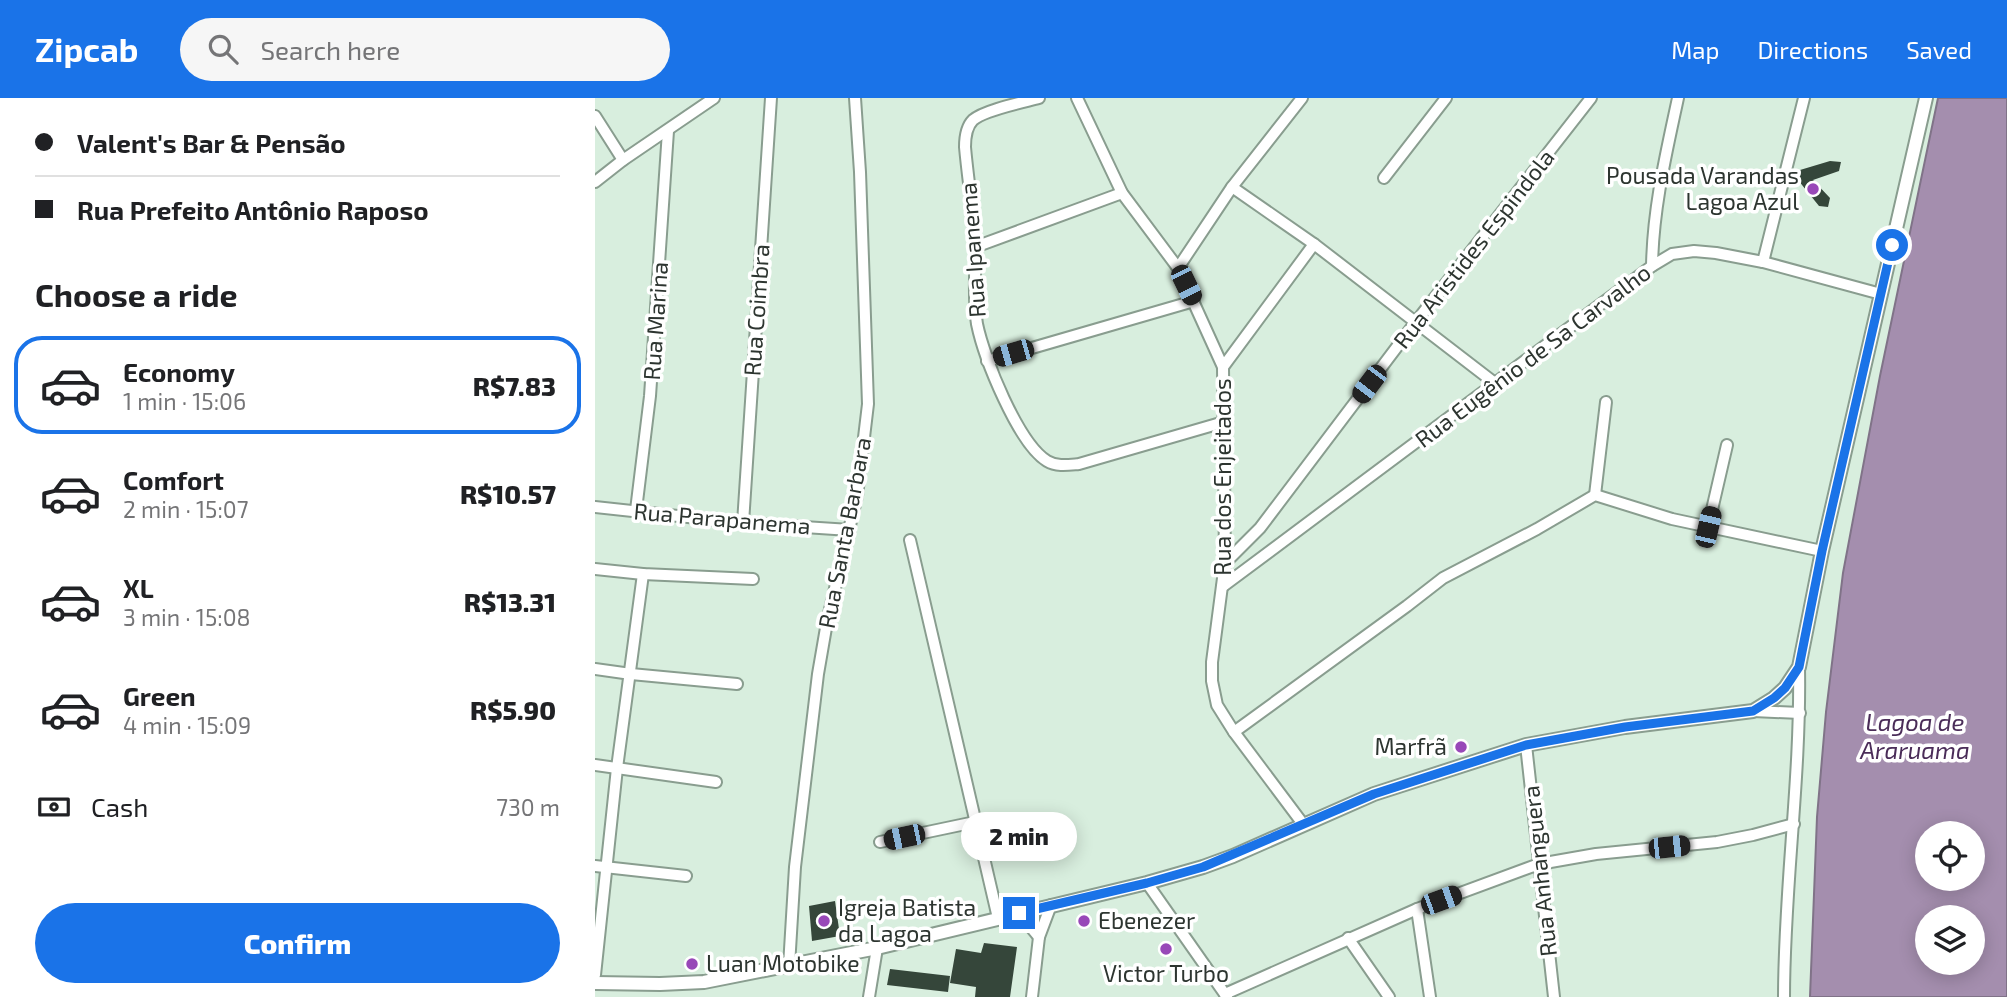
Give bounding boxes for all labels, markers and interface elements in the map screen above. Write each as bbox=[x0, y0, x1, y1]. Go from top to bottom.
search box bbox=[180, 18, 670, 81]
text: Zipcab bbox=[35, 29, 138, 69]
icon: search bbox=[204, 30, 242, 68]
text: Search here bbox=[260, 34, 400, 65]
text: Map bbox=[1671, 35, 1719, 64]
text: Directions bbox=[1757, 35, 1868, 64]
text: Saved bbox=[1906, 35, 1972, 64]
text: Valent's Bar & Pensão bbox=[77, 127, 346, 158]
street label: Rua Aristides Espindola bbox=[1387, 143, 1560, 354]
place label: Pousada Varandas Lagoa Azul bbox=[1606, 161, 1799, 215]
street label: Rua Ipanema bbox=[953, 181, 991, 319]
marker: Pousada Varandas Lagoa Azul bbox=[1805, 181, 1821, 197]
text: Rua Prefeito Antônio Raposo bbox=[77, 194, 429, 225]
route start bbox=[1876, 229, 1908, 261]
street label: Rua Coimbra bbox=[737, 243, 775, 377]
street label: Rua Eugênio de Sa Carvalho bbox=[1409, 257, 1656, 453]
street label: Rua Marina bbox=[637, 261, 673, 381]
car bbox=[1168, 262, 1205, 308]
text: Choose a ride bbox=[35, 275, 238, 313]
car bbox=[990, 337, 1037, 369]
icon: car bbox=[39, 354, 102, 417]
text: Economy bbox=[123, 356, 235, 387]
car bbox=[1348, 361, 1391, 407]
text: R$7.83 bbox=[473, 370, 556, 401]
street label: Rua dos Enjeitados bbox=[1208, 378, 1236, 576]
text: 1 min · 15:06 bbox=[123, 387, 246, 415]
street label: Rua Santa Barbara bbox=[812, 435, 876, 631]
icon: car bbox=[39, 462, 102, 525]
text: Comfort bbox=[123, 464, 224, 495]
text: R$10.57 bbox=[460, 478, 556, 509]
text: 2 min · 15:07 bbox=[123, 495, 249, 523]
street label: Rua Parapanema bbox=[632, 496, 812, 540]
car bbox=[1694, 504, 1723, 550]
icon: car bbox=[39, 570, 102, 633]
text: XL bbox=[123, 572, 154, 603]
text: R$13.31 bbox=[464, 586, 556, 617]
text: 3 min · 15:08 bbox=[123, 603, 251, 631]
icon: car bbox=[39, 678, 102, 741]
text: Green bbox=[123, 680, 196, 711]
text: R$5.90 bbox=[470, 694, 556, 725]
water label: Lagoa de Araruama bbox=[1859, 707, 1970, 764]
text: 4 min · 15:09 bbox=[123, 711, 251, 739]
place label: Marfrã bbox=[1374, 732, 1447, 760]
marker: Marfrã bbox=[1453, 739, 1469, 755]
street label: Rua Anhanguera bbox=[1516, 784, 1562, 958]
icon: cash bbox=[35, 788, 73, 826]
text: Cash bbox=[91, 791, 148, 822]
text: 730 m bbox=[496, 793, 560, 821]
callout: 2 min bbox=[961, 812, 1077, 860]
map controls bbox=[1915, 821, 1985, 975]
button: locate bbox=[1915, 821, 1985, 891]
car bbox=[882, 822, 927, 852]
text: 2 min bbox=[989, 822, 1049, 850]
car bbox=[1648, 834, 1691, 860]
car bbox=[1418, 883, 1465, 917]
place label: Igreja Batista da Lagoa bbox=[838, 893, 976, 947]
route end bbox=[1003, 897, 1035, 929]
button: Confirm bbox=[35, 903, 560, 983]
button: layers bbox=[1915, 905, 1985, 975]
place label: Ebenezer bbox=[1098, 906, 1195, 934]
marker: Igreja Batista da Lagoa bbox=[816, 913, 832, 929]
marker: Ebenezer bbox=[1076, 913, 1092, 929]
marker: Victor Turbo bbox=[1158, 941, 1174, 957]
place label: Luan Motobike bbox=[706, 949, 860, 977]
marker: Luan Motobike bbox=[684, 956, 700, 972]
place label: Victor Turbo bbox=[1103, 959, 1229, 987]

